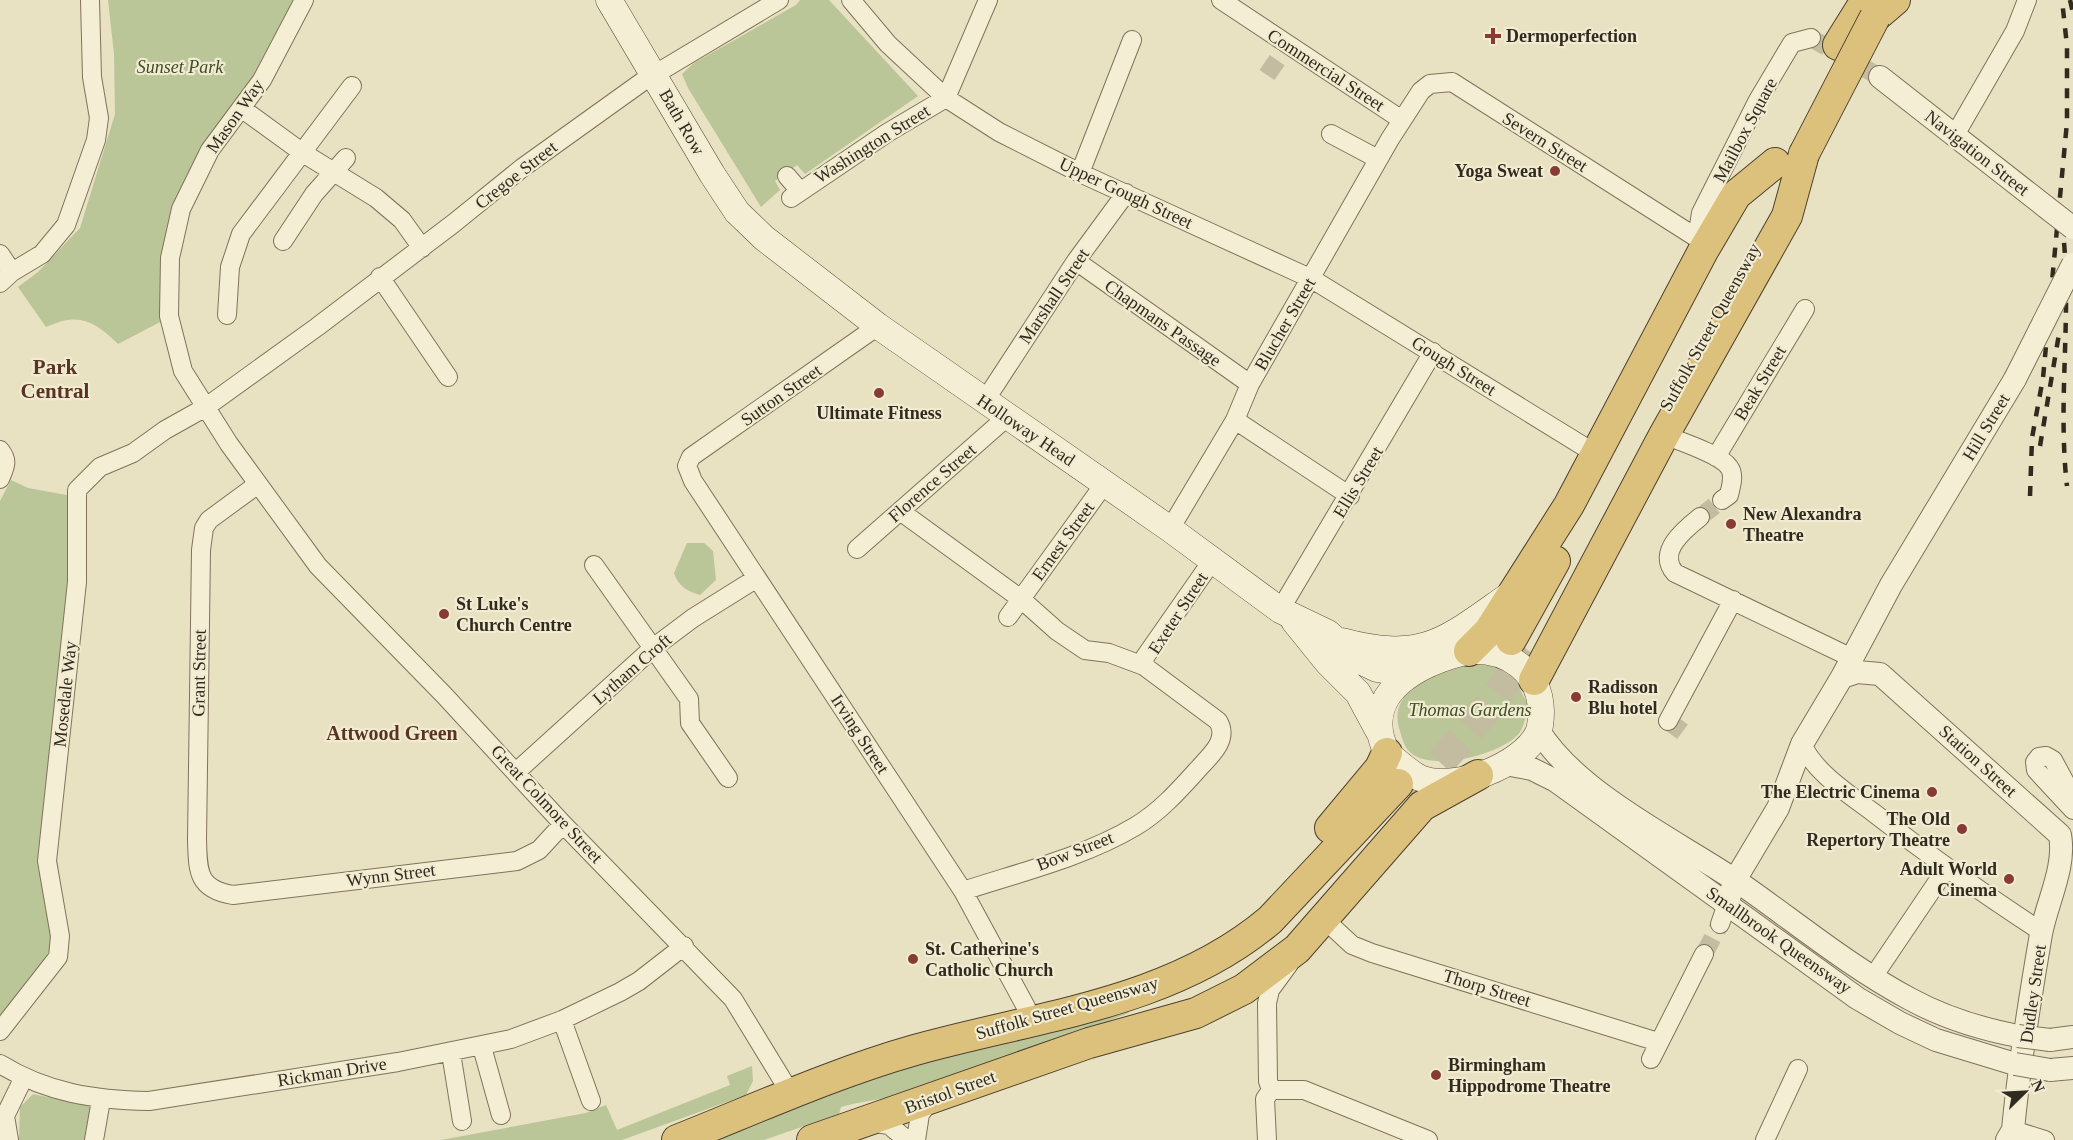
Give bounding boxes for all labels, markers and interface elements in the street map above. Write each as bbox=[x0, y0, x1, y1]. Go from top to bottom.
street label: Commercial Street bbox=[1264, 25, 1388, 115]
place label: Dermoperfection bbox=[1506, 26, 1637, 46]
marker: Dermoperfection bbox=[1484, 27, 1502, 45]
park label: Sunset Park bbox=[137, 57, 224, 77]
street label: Mailbox Square bbox=[1709, 74, 1781, 186]
street label: Mason Way bbox=[202, 75, 268, 157]
street label: Bath Row bbox=[655, 86, 709, 158]
street label: Washington Street bbox=[811, 101, 933, 187]
street label: Navigation Street bbox=[1921, 106, 2033, 200]
street label: Severn Street bbox=[1499, 108, 1591, 176]
street label: Cregoe Street bbox=[471, 137, 561, 213]
street label: Upper Gough Street bbox=[1056, 153, 1196, 233]
place label: Yoga Sweat bbox=[1455, 161, 1543, 181]
marker: Yoga Sweat bbox=[1548, 164, 1562, 178]
street label: Suffolk Street Queensway bbox=[1656, 240, 1764, 414]
street label: Marshall Street bbox=[1015, 245, 1093, 347]
street label: Blucher Street bbox=[1250, 274, 1320, 374]
street label: Chapmans Passage bbox=[1101, 275, 1225, 371]
street label: Gough Street bbox=[1408, 332, 1500, 400]
street label: Beak Street bbox=[1730, 342, 1790, 424]
district label: Park Central bbox=[21, 355, 90, 403]
street label: Sutton Street bbox=[737, 360, 825, 430]
marker: Ultimate Fitness bbox=[872, 386, 886, 400]
street label: Holloway Head bbox=[973, 390, 1079, 470]
street label: Hill Street bbox=[1958, 390, 2014, 464]
place label: Ultimate Fitness bbox=[816, 403, 942, 423]
street label: Florence Street bbox=[884, 440, 980, 526]
street label: Ellis Street bbox=[1329, 443, 1387, 521]
street label: Ernest Street bbox=[1028, 498, 1098, 584]
place label: New Alexandra Theatre bbox=[1743, 504, 1862, 545]
marker: New Alexandra Theatre bbox=[1724, 517, 1738, 531]
street label: Exeter Street bbox=[1144, 568, 1212, 658]
place label: St Luke's Church Centre bbox=[456, 594, 572, 635]
marker: St Luke's Church Centre bbox=[437, 607, 451, 621]
street label: Grant Street bbox=[188, 629, 210, 717]
street label: Lytham Croft bbox=[589, 629, 675, 709]
street label: Mosedale Way bbox=[49, 640, 81, 748]
place label: Radisson Blu hotel bbox=[1588, 677, 1658, 718]
marker: Radisson Blu hotel bbox=[1569, 690, 1583, 704]
street label: Irving Street bbox=[827, 691, 893, 777]
park label: Thomas Gardens bbox=[1409, 700, 1531, 720]
street label: Station Street bbox=[1935, 721, 2021, 801]
district label: Attwood Green bbox=[326, 722, 458, 744]
street label: Great Colmore Street bbox=[487, 741, 607, 867]
place label: The Electric Cinema bbox=[1761, 782, 1920, 802]
marker: The Electric Cinema bbox=[1925, 785, 1939, 799]
place label: The Old Repertory Theatre bbox=[1806, 809, 1950, 850]
marker: The Old Repertory Theatre bbox=[1955, 822, 1969, 836]
street label: Bow Street bbox=[1034, 827, 1116, 875]
place label: Adult World Cinema bbox=[1900, 859, 1997, 900]
street label: Wynn Street bbox=[345, 860, 437, 890]
marker: Adult World Cinema bbox=[2002, 872, 2016, 886]
street label: Smallbrook Queensway bbox=[1703, 882, 1855, 998]
place label: St. Catherine's Catholic Church bbox=[925, 939, 1053, 980]
street label: Dudley Street bbox=[2016, 943, 2050, 1045]
marker: St. Catherine's Catholic Church bbox=[906, 952, 920, 966]
street label: Thorp Street bbox=[1441, 965, 1533, 1011]
street label: Suffolk Street Queensway bbox=[974, 972, 1160, 1044]
street label: Rickman Drive bbox=[276, 1053, 388, 1091]
place label: Birmingham Hippodrome Theatre bbox=[1448, 1055, 1611, 1096]
north arrow bbox=[1995, 1062, 2055, 1122]
street label: Bristol Street bbox=[902, 1066, 998, 1118]
marker: Birmingham Hippodrome Theatre bbox=[1429, 1068, 1443, 1082]
text: N bbox=[2028, 1077, 2049, 1095]

